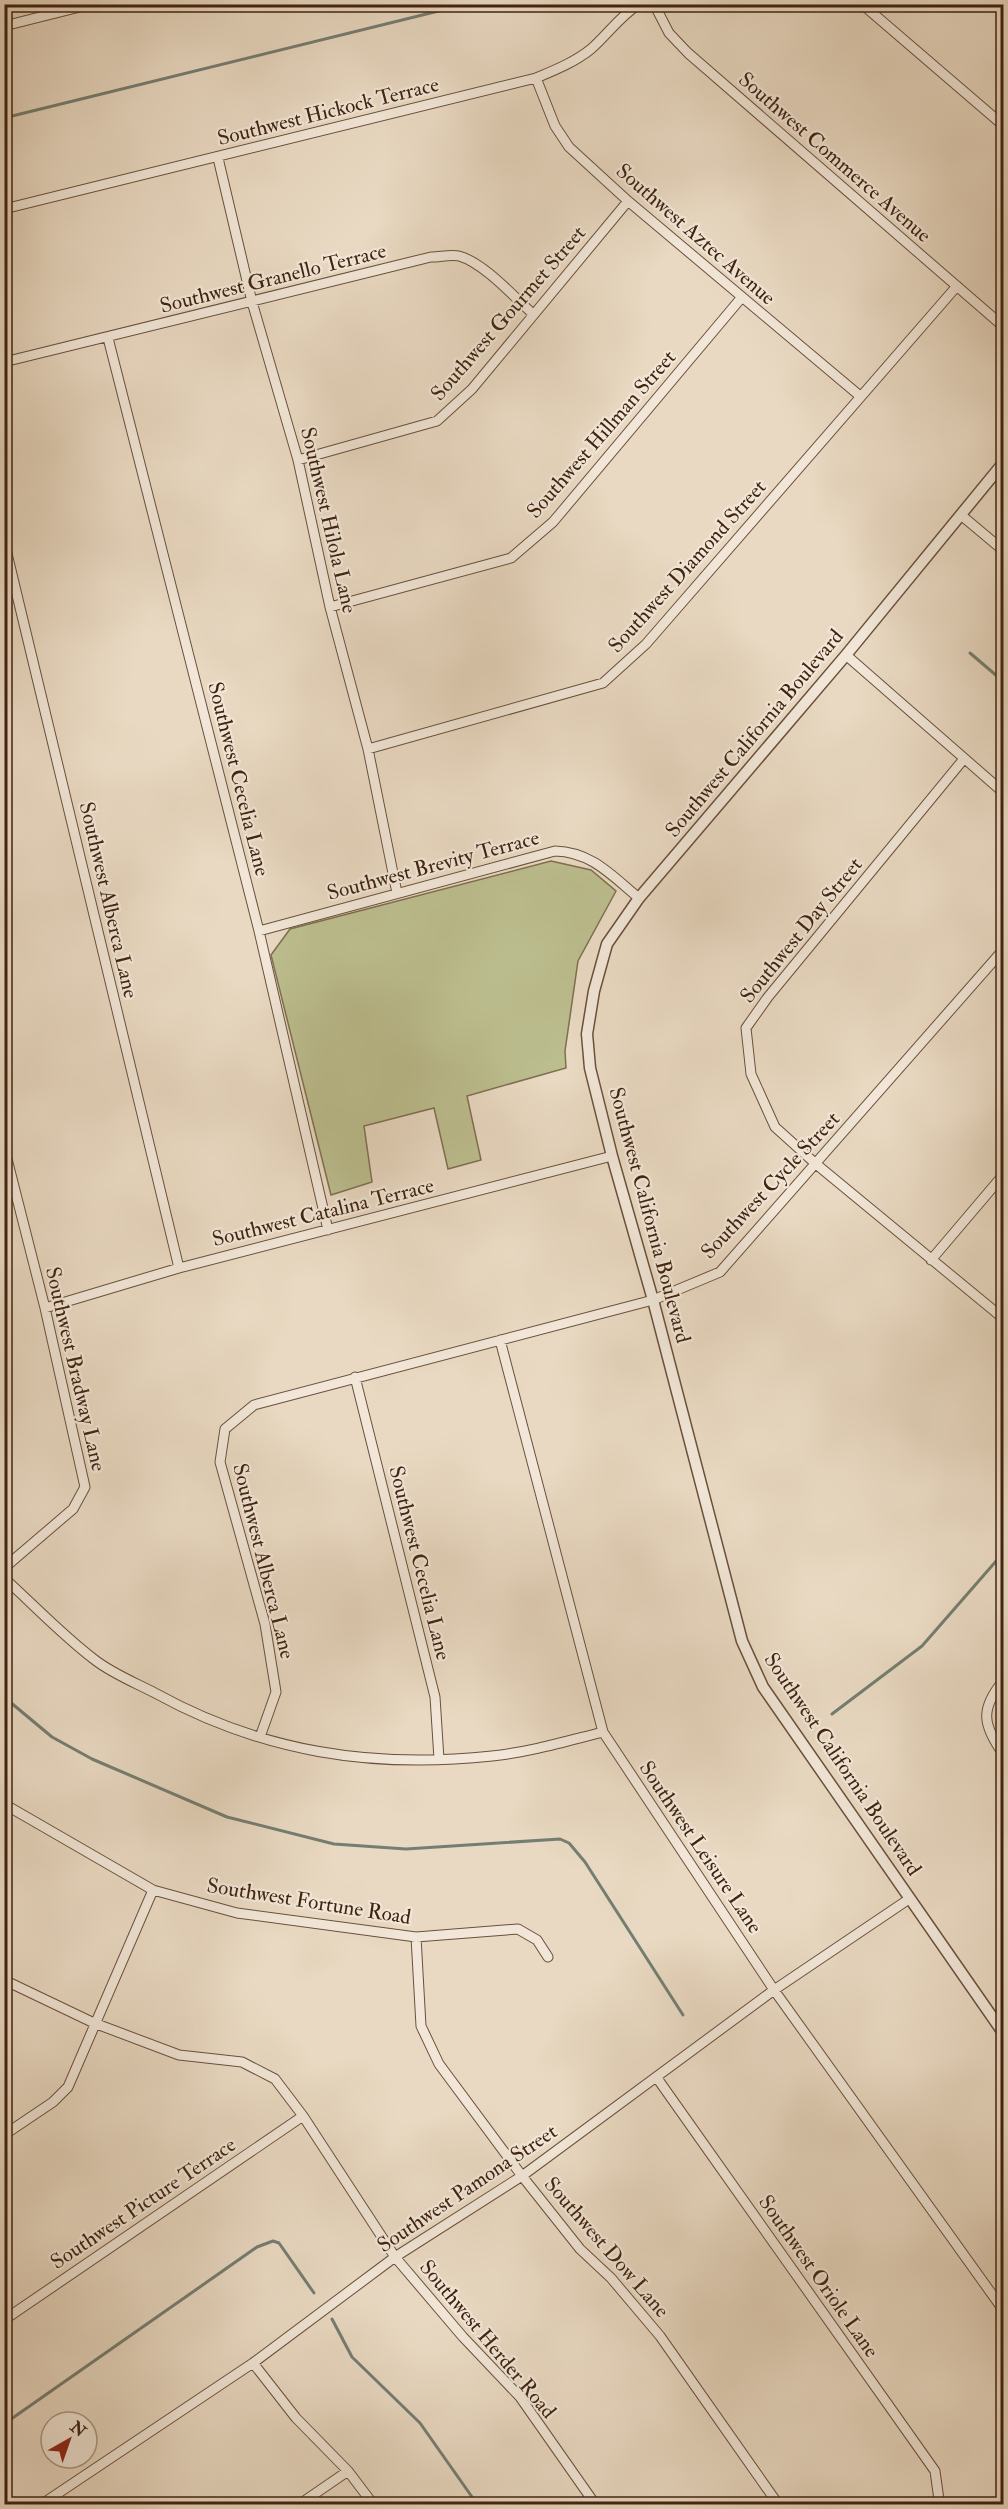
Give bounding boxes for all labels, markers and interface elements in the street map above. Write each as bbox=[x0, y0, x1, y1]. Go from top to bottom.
street label: Southwest Commerce Avenue bbox=[733, 66, 937, 249]
street label: Southwest Hickock Terrace bbox=[215, 71, 442, 152]
street label: Southwest Aztec Avenue bbox=[610, 158, 781, 311]
street label: Southwest Gourmet Street bbox=[425, 220, 592, 407]
street label: Southwest Granello Terrace bbox=[157, 237, 389, 320]
street label: Southwest Hillman Street bbox=[521, 344, 682, 524]
street label: Southwest Hilola Lane bbox=[294, 424, 363, 616]
street label: Southwest Diamond Street bbox=[602, 474, 772, 659]
street label: Southwest California Boulevard bbox=[659, 623, 850, 843]
street label: Southwest Cecelia Lane bbox=[201, 679, 276, 879]
street label: Southwest Alberca Lane bbox=[73, 799, 144, 1001]
street label: Southwest Brevity Terrace bbox=[324, 824, 542, 907]
street label: Southwest Day Street bbox=[734, 852, 869, 1009]
street label: Southwest California Boulevard bbox=[602, 1084, 697, 1347]
street label: Southwest Cycle Street bbox=[695, 1106, 846, 1265]
street label: Southwest Catalina Terrace bbox=[209, 1172, 437, 1253]
street label: Southwest Bradway Lane bbox=[39, 1264, 112, 1474]
street label: Southwest Alberca Lane bbox=[226, 1461, 301, 1662]
street label: Southwest Cecelia Lane bbox=[382, 1463, 457, 1663]
street label: Southwest California Boulevard bbox=[758, 1647, 928, 1882]
street label: Southwest Leisure Lane bbox=[633, 1756, 768, 1939]
street label: Southwest Fortune Road bbox=[205, 1872, 414, 1931]
street label: Southwest Pamona Street bbox=[372, 2118, 563, 2259]
street label: Southwest Picture Terrace bbox=[45, 2131, 241, 2276]
street label: Southwest Dow Lane bbox=[538, 2171, 675, 2324]
street label: Southwest Oriole Lane bbox=[752, 2190, 885, 2363]
street label: Southwest Herder Road bbox=[413, 2254, 562, 2425]
north arrow bbox=[39, 2410, 99, 2470]
text: N bbox=[65, 2416, 90, 2442]

